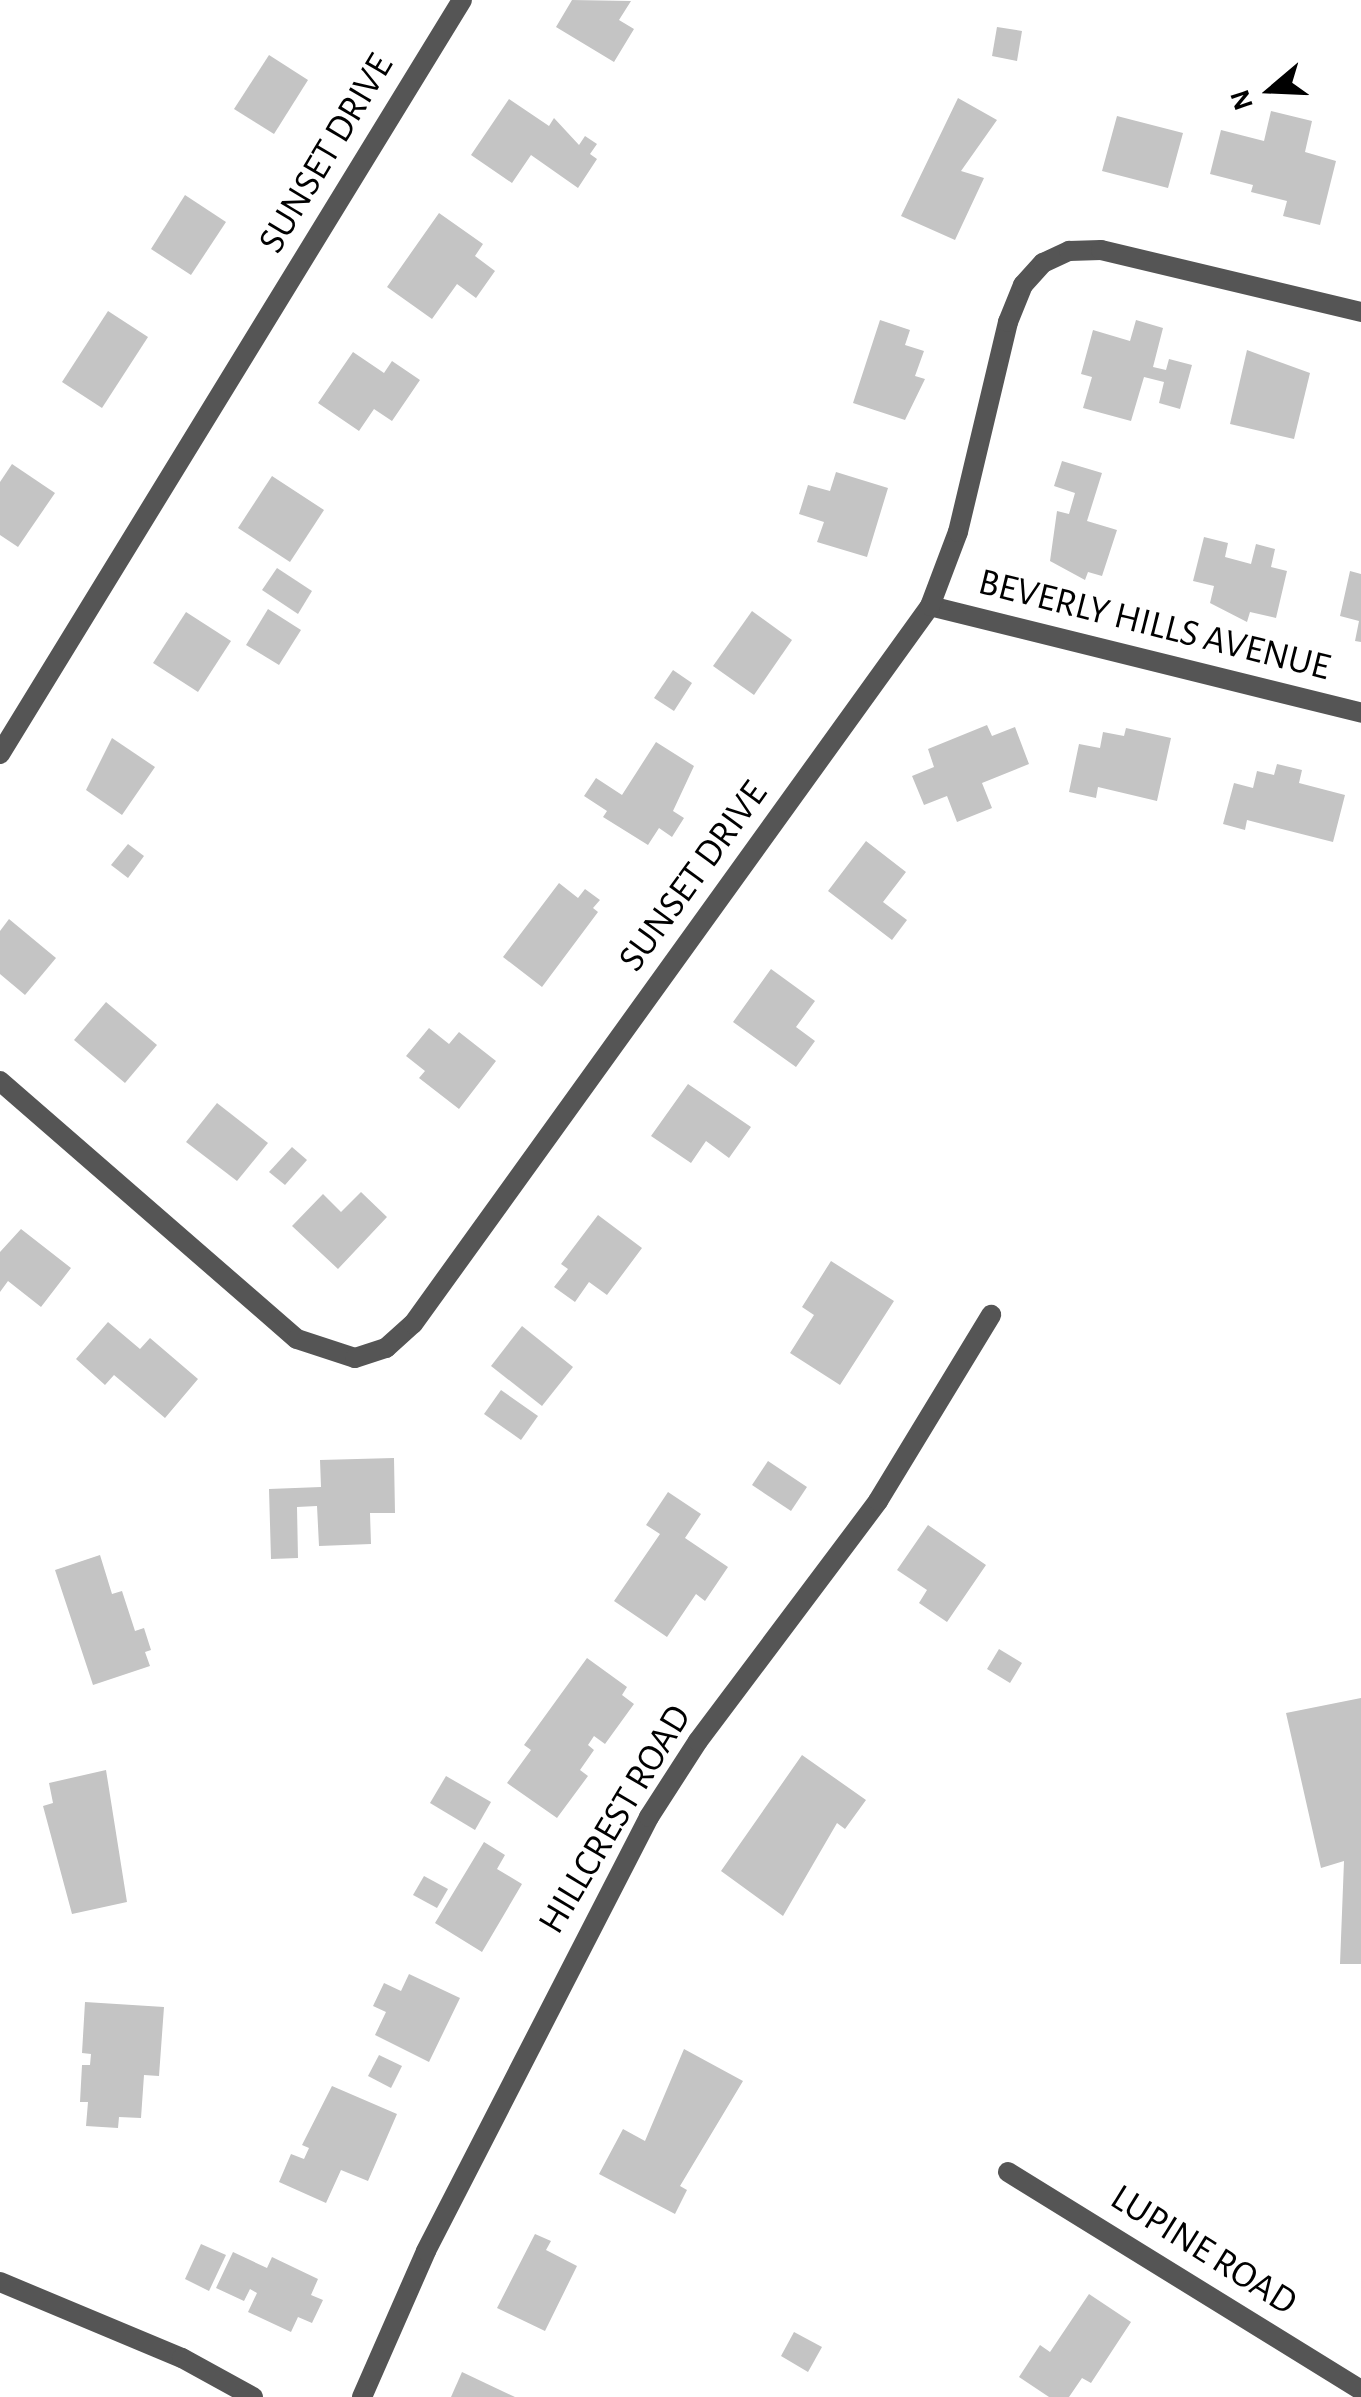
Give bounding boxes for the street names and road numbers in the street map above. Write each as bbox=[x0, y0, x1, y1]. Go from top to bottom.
street label: SUNSET DRIVE bbox=[250, 46, 404, 262]
street label: BEVERLY HILLS AVENUE bbox=[974, 560, 1334, 692]
street label: SUNSET DRIVE bbox=[610, 773, 778, 981]
street label: HILLCREST ROAD bbox=[530, 1697, 702, 1943]
street label: LUPINE ROAD bbox=[1101, 2176, 1305, 2326]

